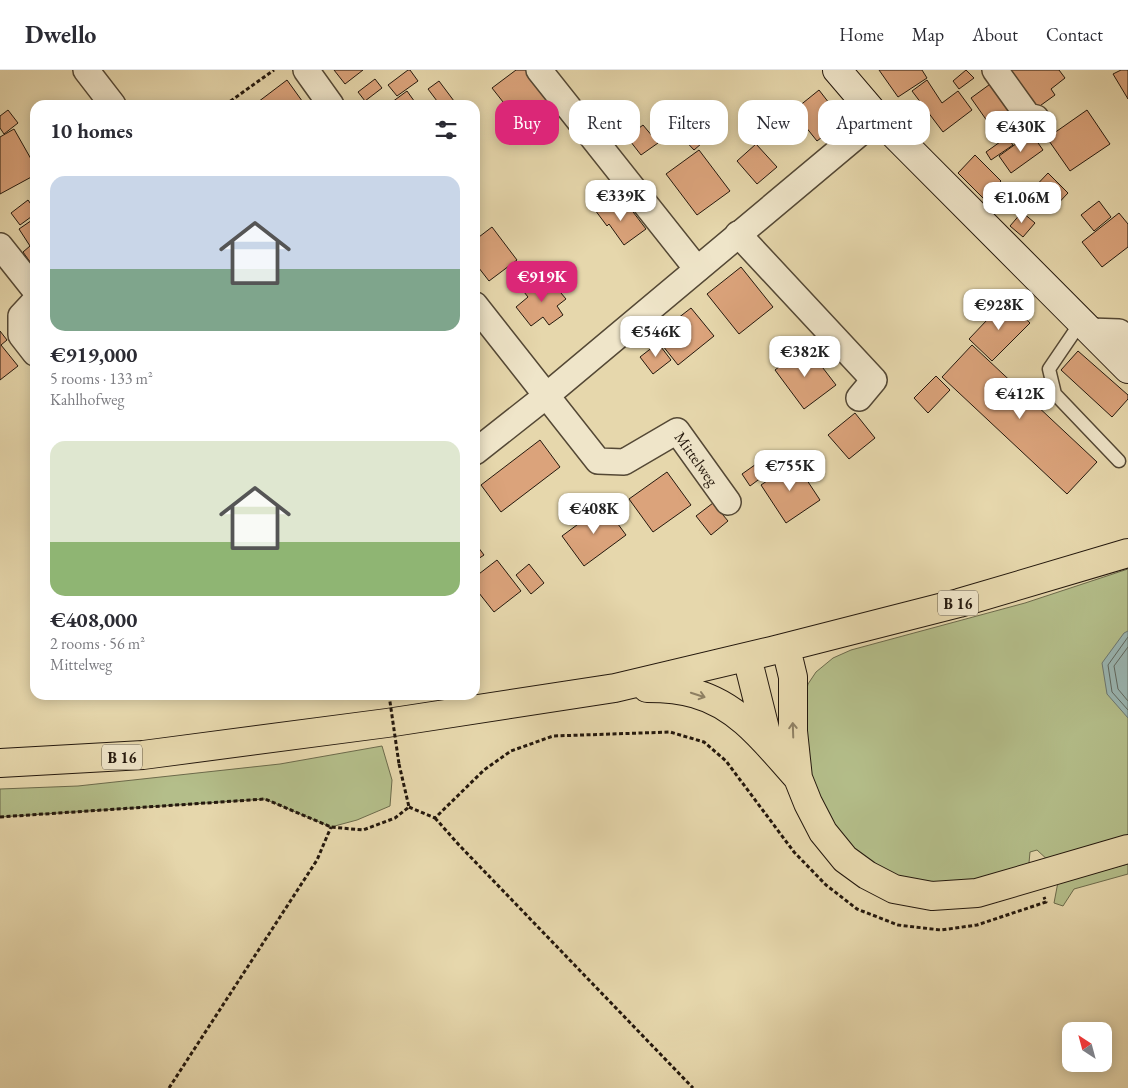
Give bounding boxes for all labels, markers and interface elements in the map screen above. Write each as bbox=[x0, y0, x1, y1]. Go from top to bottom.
text: Dwello bbox=[25, 19, 96, 50]
text: Home bbox=[839, 23, 884, 46]
text: Map bbox=[912, 23, 944, 46]
text: About bbox=[972, 23, 1018, 46]
text: Contact bbox=[1046, 23, 1103, 46]
chip: Buy bbox=[495, 100, 559, 145]
chip: Rent bbox=[569, 100, 640, 145]
chip: Filters bbox=[650, 100, 728, 145]
chip: New bbox=[738, 100, 808, 145]
chip: Apartment bbox=[818, 100, 930, 145]
pin: €430K bbox=[986, 111, 1056, 153]
icon: filters bbox=[432, 116, 460, 144]
text: €430K bbox=[996, 116, 1046, 137]
text: 10 homes bbox=[50, 117, 133, 144]
pin: €339K bbox=[586, 180, 656, 222]
pin: €1.06M bbox=[981, 182, 1063, 224]
text: €339K bbox=[596, 185, 646, 206]
text: €1.06M bbox=[994, 187, 1050, 208]
icon: home bbox=[210, 208, 300, 298]
pin: €919K bbox=[507, 260, 577, 303]
text: €919K bbox=[517, 266, 567, 287]
pin: €928K bbox=[964, 288, 1034, 331]
text: €928K bbox=[974, 294, 1024, 315]
pin: €546K bbox=[621, 316, 691, 358]
text: €546K bbox=[631, 321, 681, 342]
pin: €382K bbox=[770, 336, 840, 378]
text: €919,000 bbox=[50, 341, 137, 368]
text: €382K bbox=[780, 341, 830, 362]
text: 5 rooms · 133 m² bbox=[50, 368, 153, 389]
pin: €412K bbox=[985, 378, 1055, 420]
text: €412K bbox=[995, 383, 1045, 404]
text: Kahlhofweg bbox=[50, 389, 124, 410]
street label: Mittelweg bbox=[670, 427, 724, 491]
pin: €755K bbox=[755, 450, 825, 492]
text: €755K bbox=[765, 455, 815, 476]
icon: home bbox=[210, 473, 300, 563]
pin: €408K bbox=[559, 492, 629, 535]
text: €408K bbox=[569, 498, 619, 519]
road number: B 16 bbox=[938, 590, 978, 616]
text: €408,000 bbox=[50, 606, 137, 633]
text: 2 rooms · 56 m² bbox=[50, 633, 145, 654]
text: Mittelweg bbox=[50, 654, 112, 675]
one-way arrow bbox=[690, 691, 706, 700]
one-way arrow bbox=[789, 722, 798, 738]
road number: B 16 bbox=[102, 744, 142, 770]
north arrow bbox=[1062, 1022, 1112, 1072]
map controls bbox=[1062, 1022, 1112, 1072]

